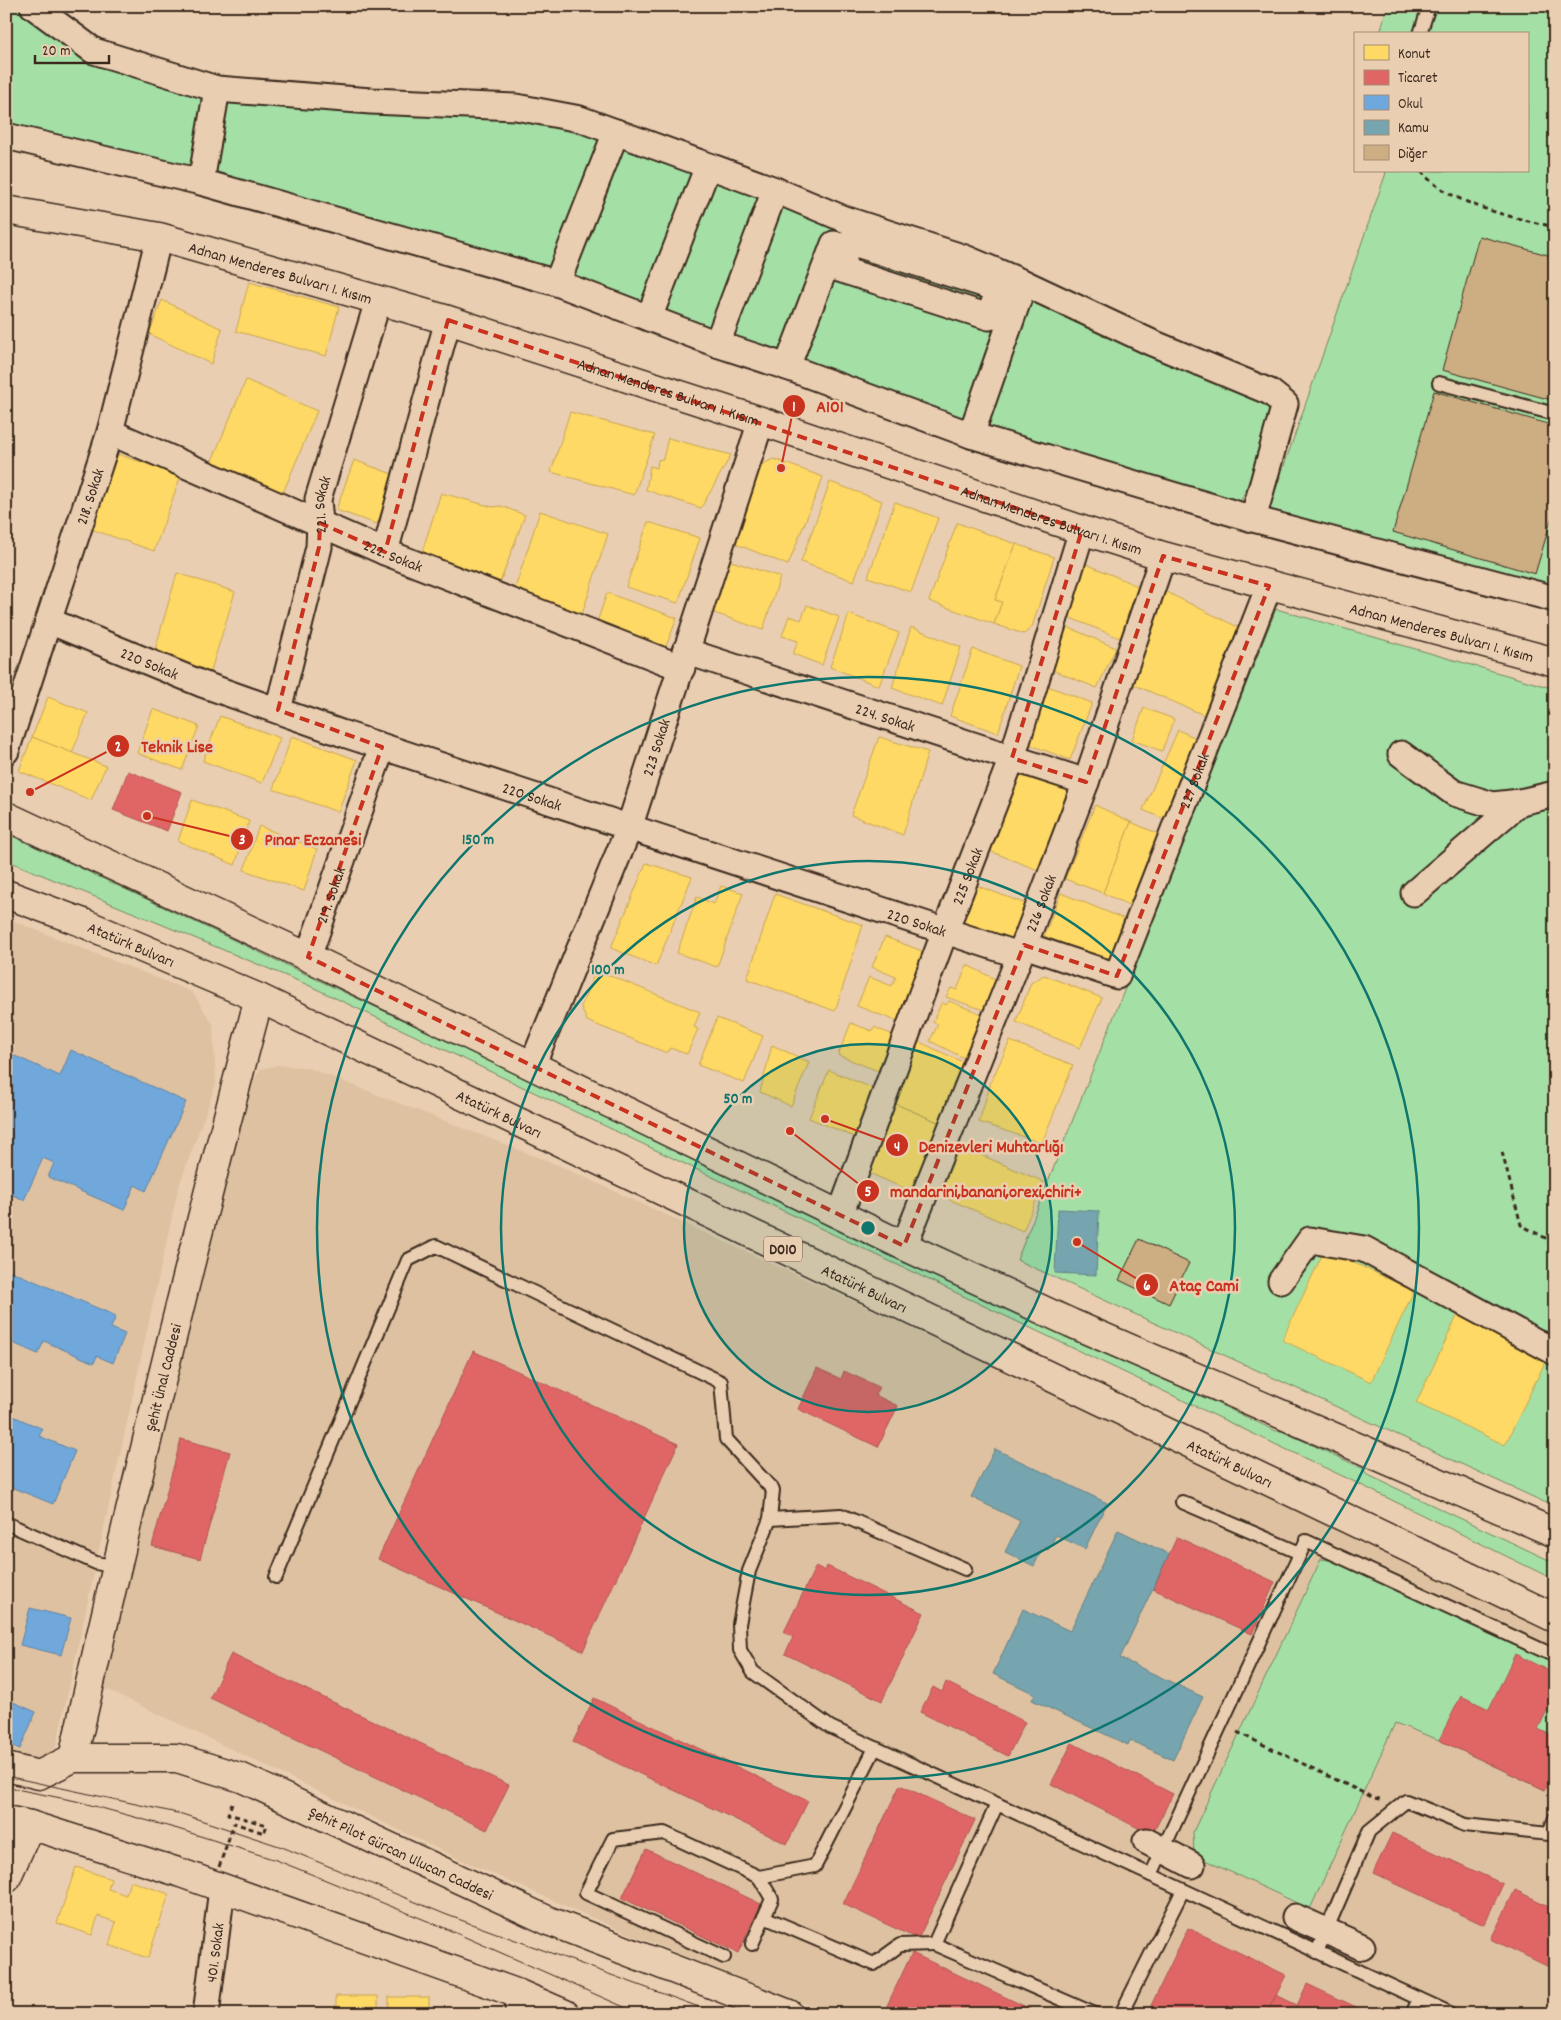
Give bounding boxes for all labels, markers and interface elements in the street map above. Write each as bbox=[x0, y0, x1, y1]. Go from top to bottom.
scale bar bbox=[35, 32, 109, 64]
legend bbox=[1354, 32, 1528, 172]
text: 20 m bbox=[42, 41, 70, 63]
text: Konut bbox=[1398, 44, 1431, 66]
text: Ticaret bbox=[1398, 68, 1438, 90]
text: Okul bbox=[1398, 94, 1423, 116]
text: Kamu bbox=[1398, 118, 1429, 140]
text: Diğer bbox=[1398, 144, 1428, 166]
street label: Adnan Menderes Bulvarı 1. Kısım bbox=[186, 237, 375, 312]
street label: Adnan Menderes Bulvarı 1. Kısım bbox=[574, 353, 762, 434]
callout: A101 bbox=[782, 390, 854, 423]
text: A101 bbox=[816, 396, 844, 421]
text: 1 bbox=[792, 397, 796, 419]
street label: 218. Sokak bbox=[72, 466, 111, 528]
street label: 221. Sokak bbox=[309, 473, 338, 534]
street label: Adnan Menderes Bulvarı 1. Kısım bbox=[957, 481, 1145, 563]
street label: 222. Sokak bbox=[359, 535, 426, 580]
street label: Adnan Menderes Bulvarı 1. Kısım bbox=[1347, 598, 1536, 670]
street label: 220 Sokak bbox=[116, 643, 182, 687]
street label: 224. Sokak bbox=[852, 698, 918, 739]
street label: 223 Sokak bbox=[637, 716, 678, 780]
callout: Teknik Lise bbox=[106, 729, 223, 762]
text: Teknik Lise bbox=[141, 736, 213, 761]
text: 2 bbox=[115, 737, 121, 759]
street label: 227 Sokak bbox=[1174, 750, 1217, 813]
street label: 220 Sokak bbox=[499, 778, 564, 818]
callout: Pınar Eczanesi bbox=[230, 822, 371, 855]
text: Pınar Eczanesi bbox=[265, 829, 362, 854]
text: 3 bbox=[239, 830, 246, 852]
text: 150 m bbox=[462, 830, 494, 852]
street label: 225 Sokak bbox=[947, 845, 990, 909]
street label: 219. Sokak bbox=[312, 864, 353, 927]
street label: 226 Sokak bbox=[1021, 872, 1064, 936]
street label: 220 Sokak bbox=[884, 904, 949, 944]
street label: Atatürk Bulvarı bbox=[83, 917, 178, 975]
text: 100 m bbox=[591, 960, 625, 982]
street label: Atatürk Bulvarı bbox=[452, 1085, 545, 1146]
text: 50 m bbox=[724, 1089, 752, 1111]
callout: Denizevleri Muhtarlığı bbox=[884, 1129, 1074, 1162]
text: Denizevleri Muhtarlığı bbox=[919, 1136, 1063, 1161]
text: 4 bbox=[894, 1137, 900, 1159]
callout: mandarini,banani,orexi,chiri+ bbox=[855, 1175, 1092, 1208]
text: mandarini,banani,orexi,chiri+ bbox=[890, 1181, 1082, 1206]
text: 5 bbox=[865, 1182, 872, 1204]
centre of rings bbox=[859, 1219, 877, 1237]
road number: D010 bbox=[764, 1236, 802, 1262]
street label: Atatürk Bulvarı bbox=[817, 1260, 910, 1320]
callout: Ataç Cami bbox=[1135, 1268, 1249, 1301]
text: Ataç Cami bbox=[1169, 1275, 1239, 1300]
text: 6 bbox=[1143, 1276, 1151, 1298]
street label: Şehit Ünal Caddesi bbox=[140, 1322, 189, 1434]
street label: Atatürk Bulvarı bbox=[1182, 1434, 1276, 1495]
street label: Şehit Pilot Gürcan Ulucan Caddesi bbox=[305, 1802, 496, 1907]
street label: 401. Sokak bbox=[201, 1922, 232, 1984]

